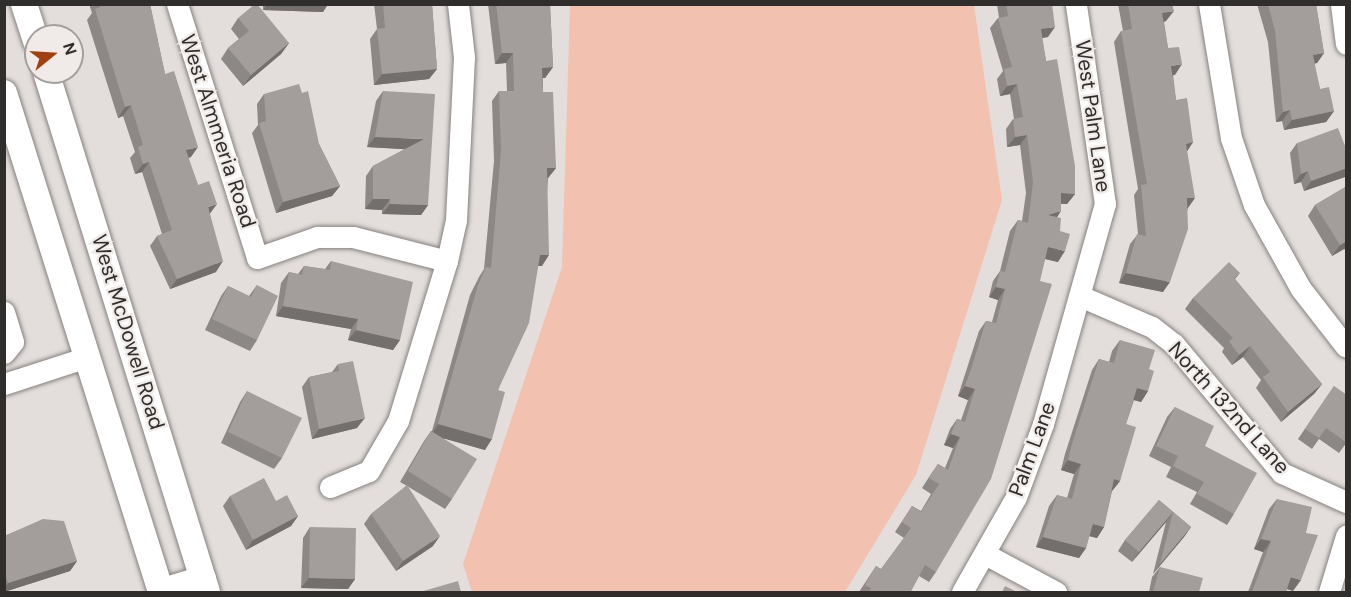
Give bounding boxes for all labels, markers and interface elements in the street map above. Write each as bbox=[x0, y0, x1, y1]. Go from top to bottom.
north arrow bbox=[24, 24, 84, 84]
street label: West Almmeria Road bbox=[175, 31, 261, 231]
street label: West Palm Lane bbox=[1070, 38, 1116, 194]
text: N bbox=[58, 40, 81, 58]
street label: West McDowell Road bbox=[86, 231, 170, 433]
street label: North 132nd Lane bbox=[1163, 337, 1295, 479]
street label: Palm Lane bbox=[1003, 398, 1061, 500]

